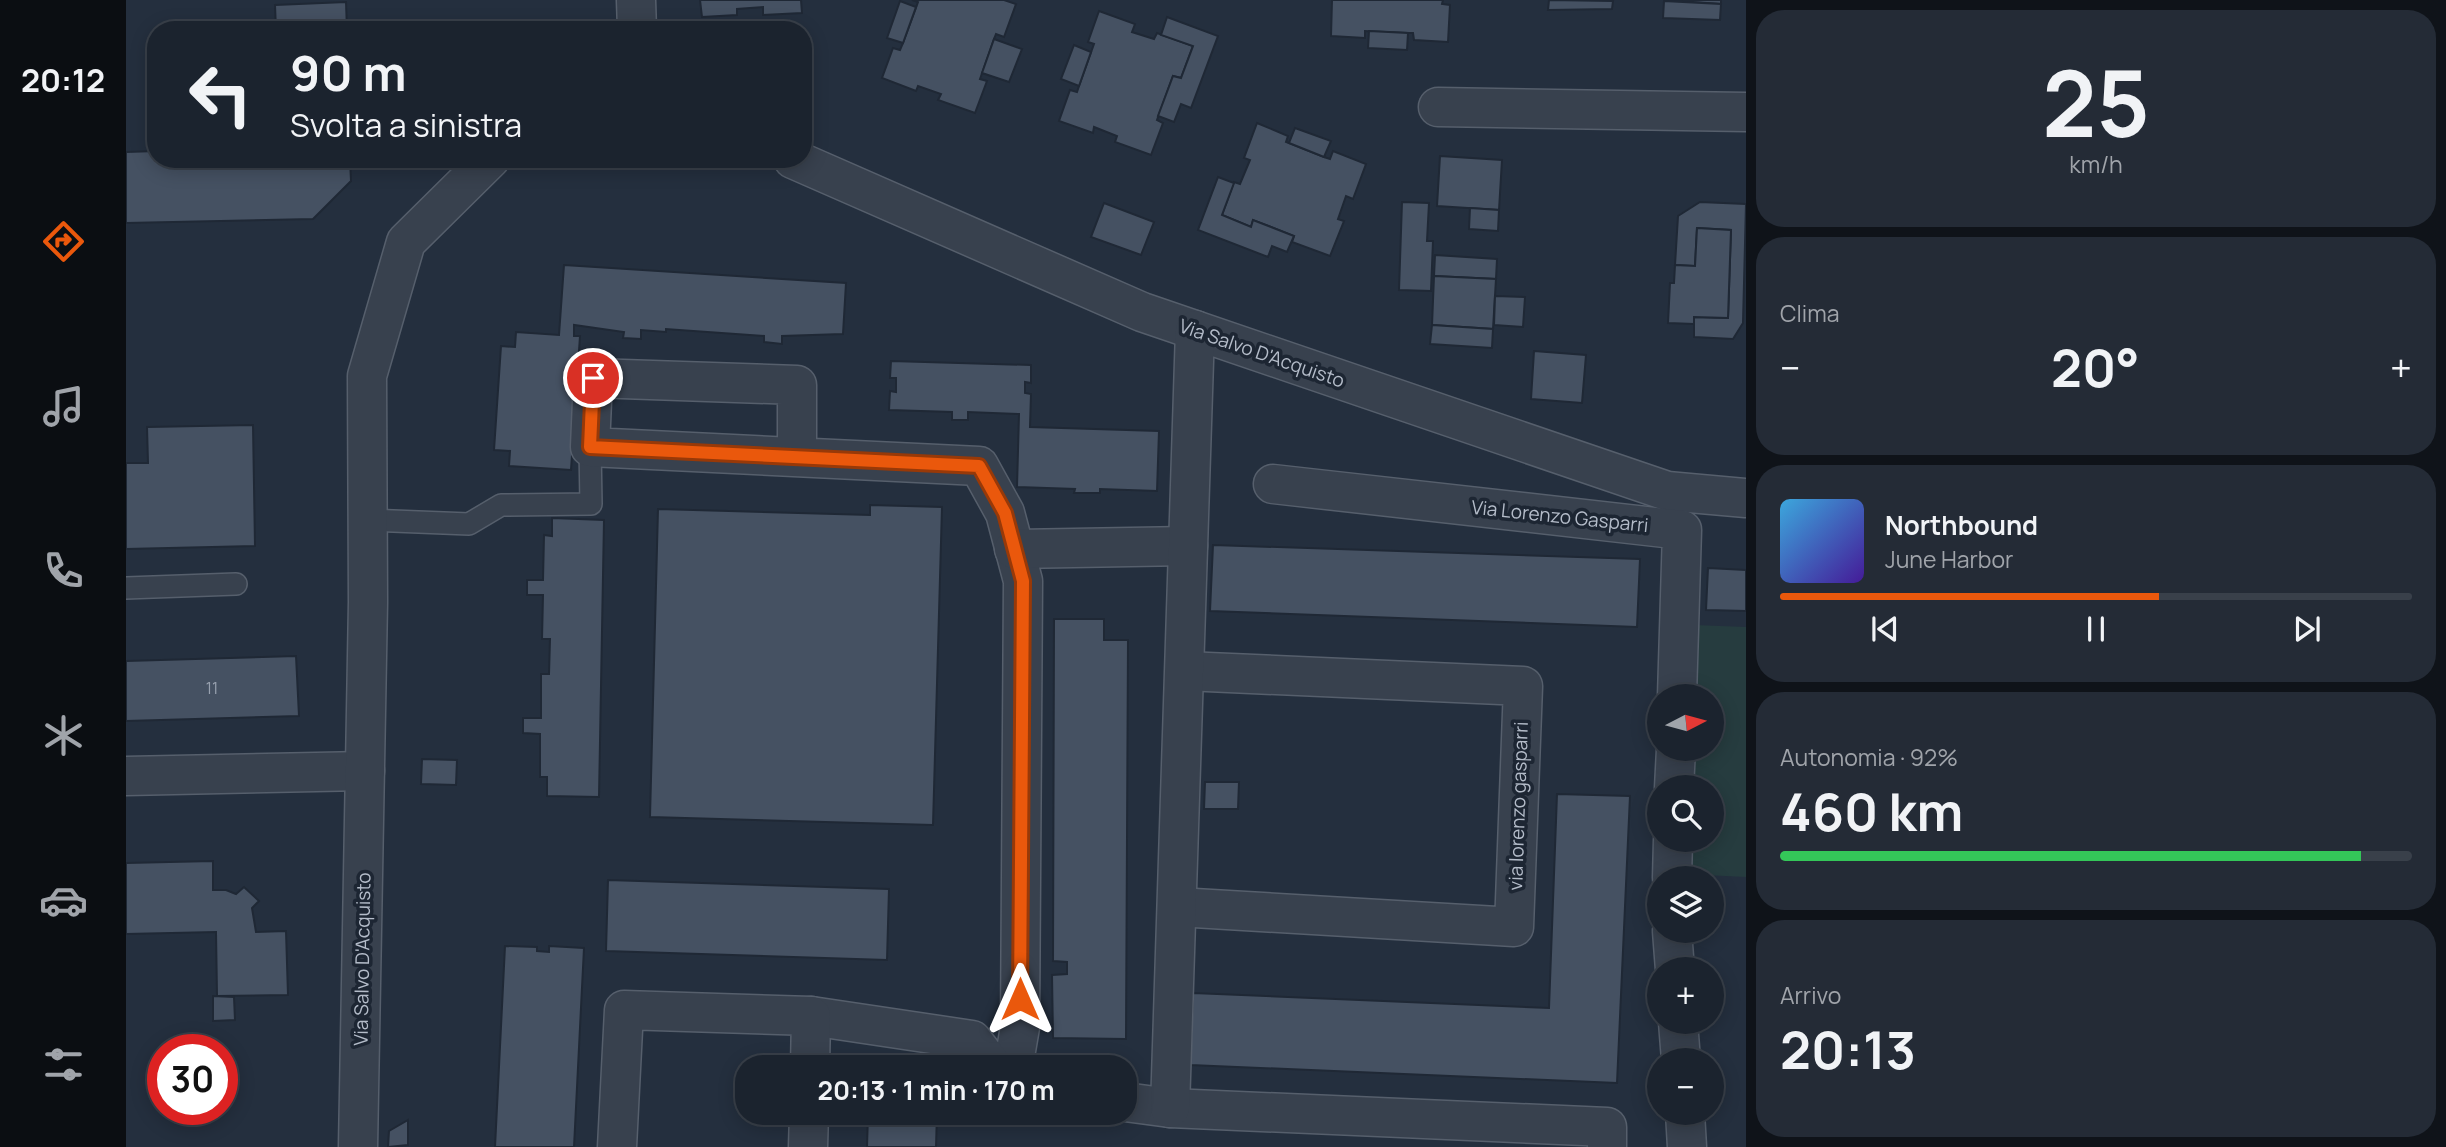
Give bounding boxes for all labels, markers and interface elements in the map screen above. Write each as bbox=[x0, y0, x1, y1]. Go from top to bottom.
text: 90 m bbox=[290, 39, 407, 106]
text: 25 bbox=[2042, 40, 2150, 164]
icon: left bbox=[175, 49, 266, 140]
text: 20:12 bbox=[21, 58, 105, 102]
text: Svolta a sinistra bbox=[290, 103, 522, 147]
text: km/h bbox=[2069, 148, 2123, 180]
icon: directions bbox=[39, 217, 88, 266]
text: Clima bbox=[1780, 297, 1839, 329]
street label: Via Salvo D'Acquisto bbox=[1176, 312, 1348, 394]
text: 20° bbox=[2051, 332, 2140, 403]
text: − bbox=[1780, 341, 1801, 393]
text: + bbox=[2390, 341, 2412, 393]
pin bbox=[563, 348, 623, 408]
icon: arrive bbox=[574, 359, 612, 397]
icon: music bbox=[39, 382, 88, 431]
street label: Via Lorenzo Gasparri bbox=[1470, 494, 1650, 538]
text: Northbound bbox=[1885, 507, 2038, 543]
text: June Harbor bbox=[1885, 543, 2013, 575]
icon: phone bbox=[39, 546, 88, 595]
icon: previous bbox=[1866, 610, 1904, 648]
icon: pause bbox=[2077, 610, 2115, 648]
icon: next bbox=[2288, 610, 2326, 648]
house number: 11 bbox=[206, 677, 218, 699]
north arrow bbox=[1647, 684, 1724, 761]
map controls bbox=[1647, 684, 1724, 1125]
icon: climate bbox=[39, 711, 88, 760]
street label: via lorenzo gasparri bbox=[1502, 721, 1534, 891]
text: Autonomia · 92% bbox=[1780, 741, 1958, 773]
button: search bbox=[1647, 775, 1724, 852]
text: 460 km bbox=[1780, 776, 1963, 847]
button: layers bbox=[1647, 866, 1724, 943]
street label: Via Salvo D'Acquisto bbox=[347, 872, 377, 1046]
icon: car bbox=[39, 876, 88, 925]
button: + bbox=[1647, 957, 1724, 1034]
position arrow bbox=[983, 962, 1057, 1036]
text: Arrivo bbox=[1780, 979, 1841, 1011]
text: 20:13 bbox=[1780, 1014, 1916, 1085]
speed limit sign: 30 bbox=[147, 1034, 238, 1125]
icon: filters bbox=[39, 1040, 88, 1089]
button: − bbox=[1647, 1048, 1724, 1125]
text: 20:13 · 1 min · 170 m bbox=[817, 1072, 1055, 1108]

